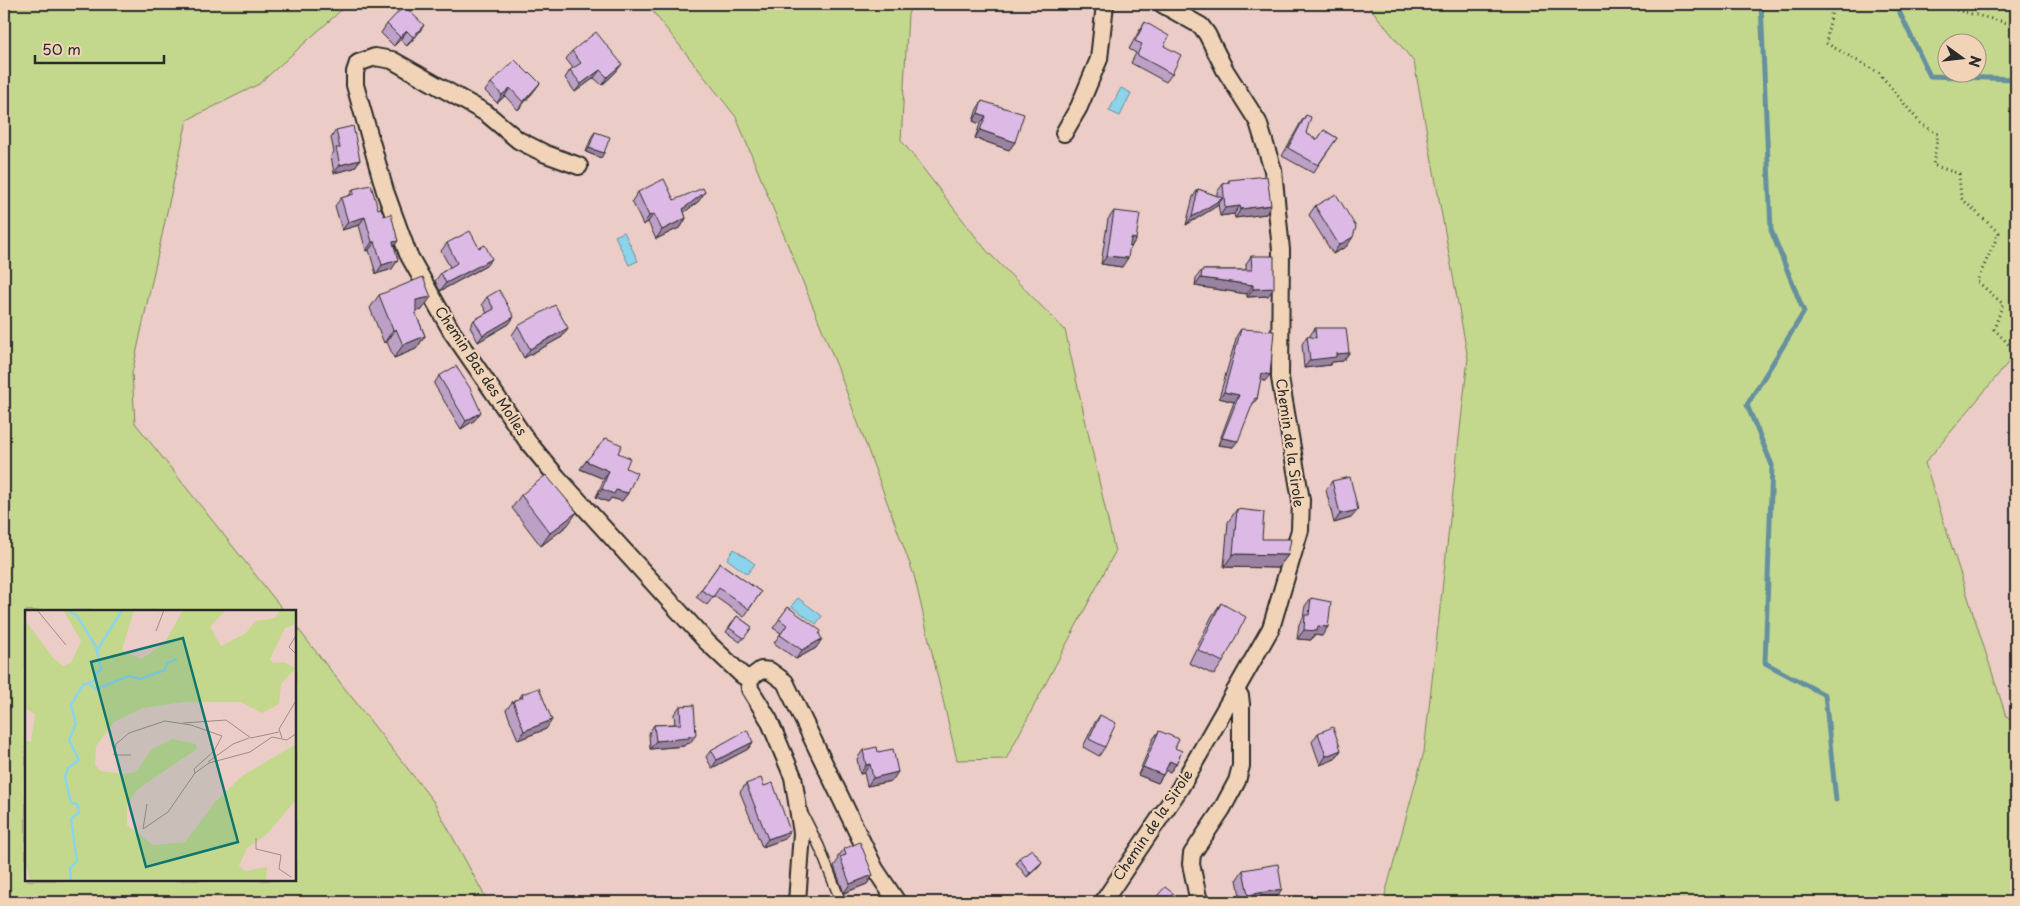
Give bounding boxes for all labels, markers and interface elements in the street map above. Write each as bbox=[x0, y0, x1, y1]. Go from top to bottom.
scale bar bbox=[35, 32, 164, 64]
north arrow bbox=[1938, 32, 1988, 82]
text: 50 m bbox=[42, 37, 81, 60]
text: N bbox=[1963, 53, 1987, 70]
street label: Chemin Bas des Molles bbox=[430, 302, 533, 440]
street label: Chemin de la Sirole bbox=[1271, 377, 1310, 509]
inset map bbox=[25, 610, 296, 881]
street label: Chemin de la Sirole bbox=[1108, 765, 1198, 884]

